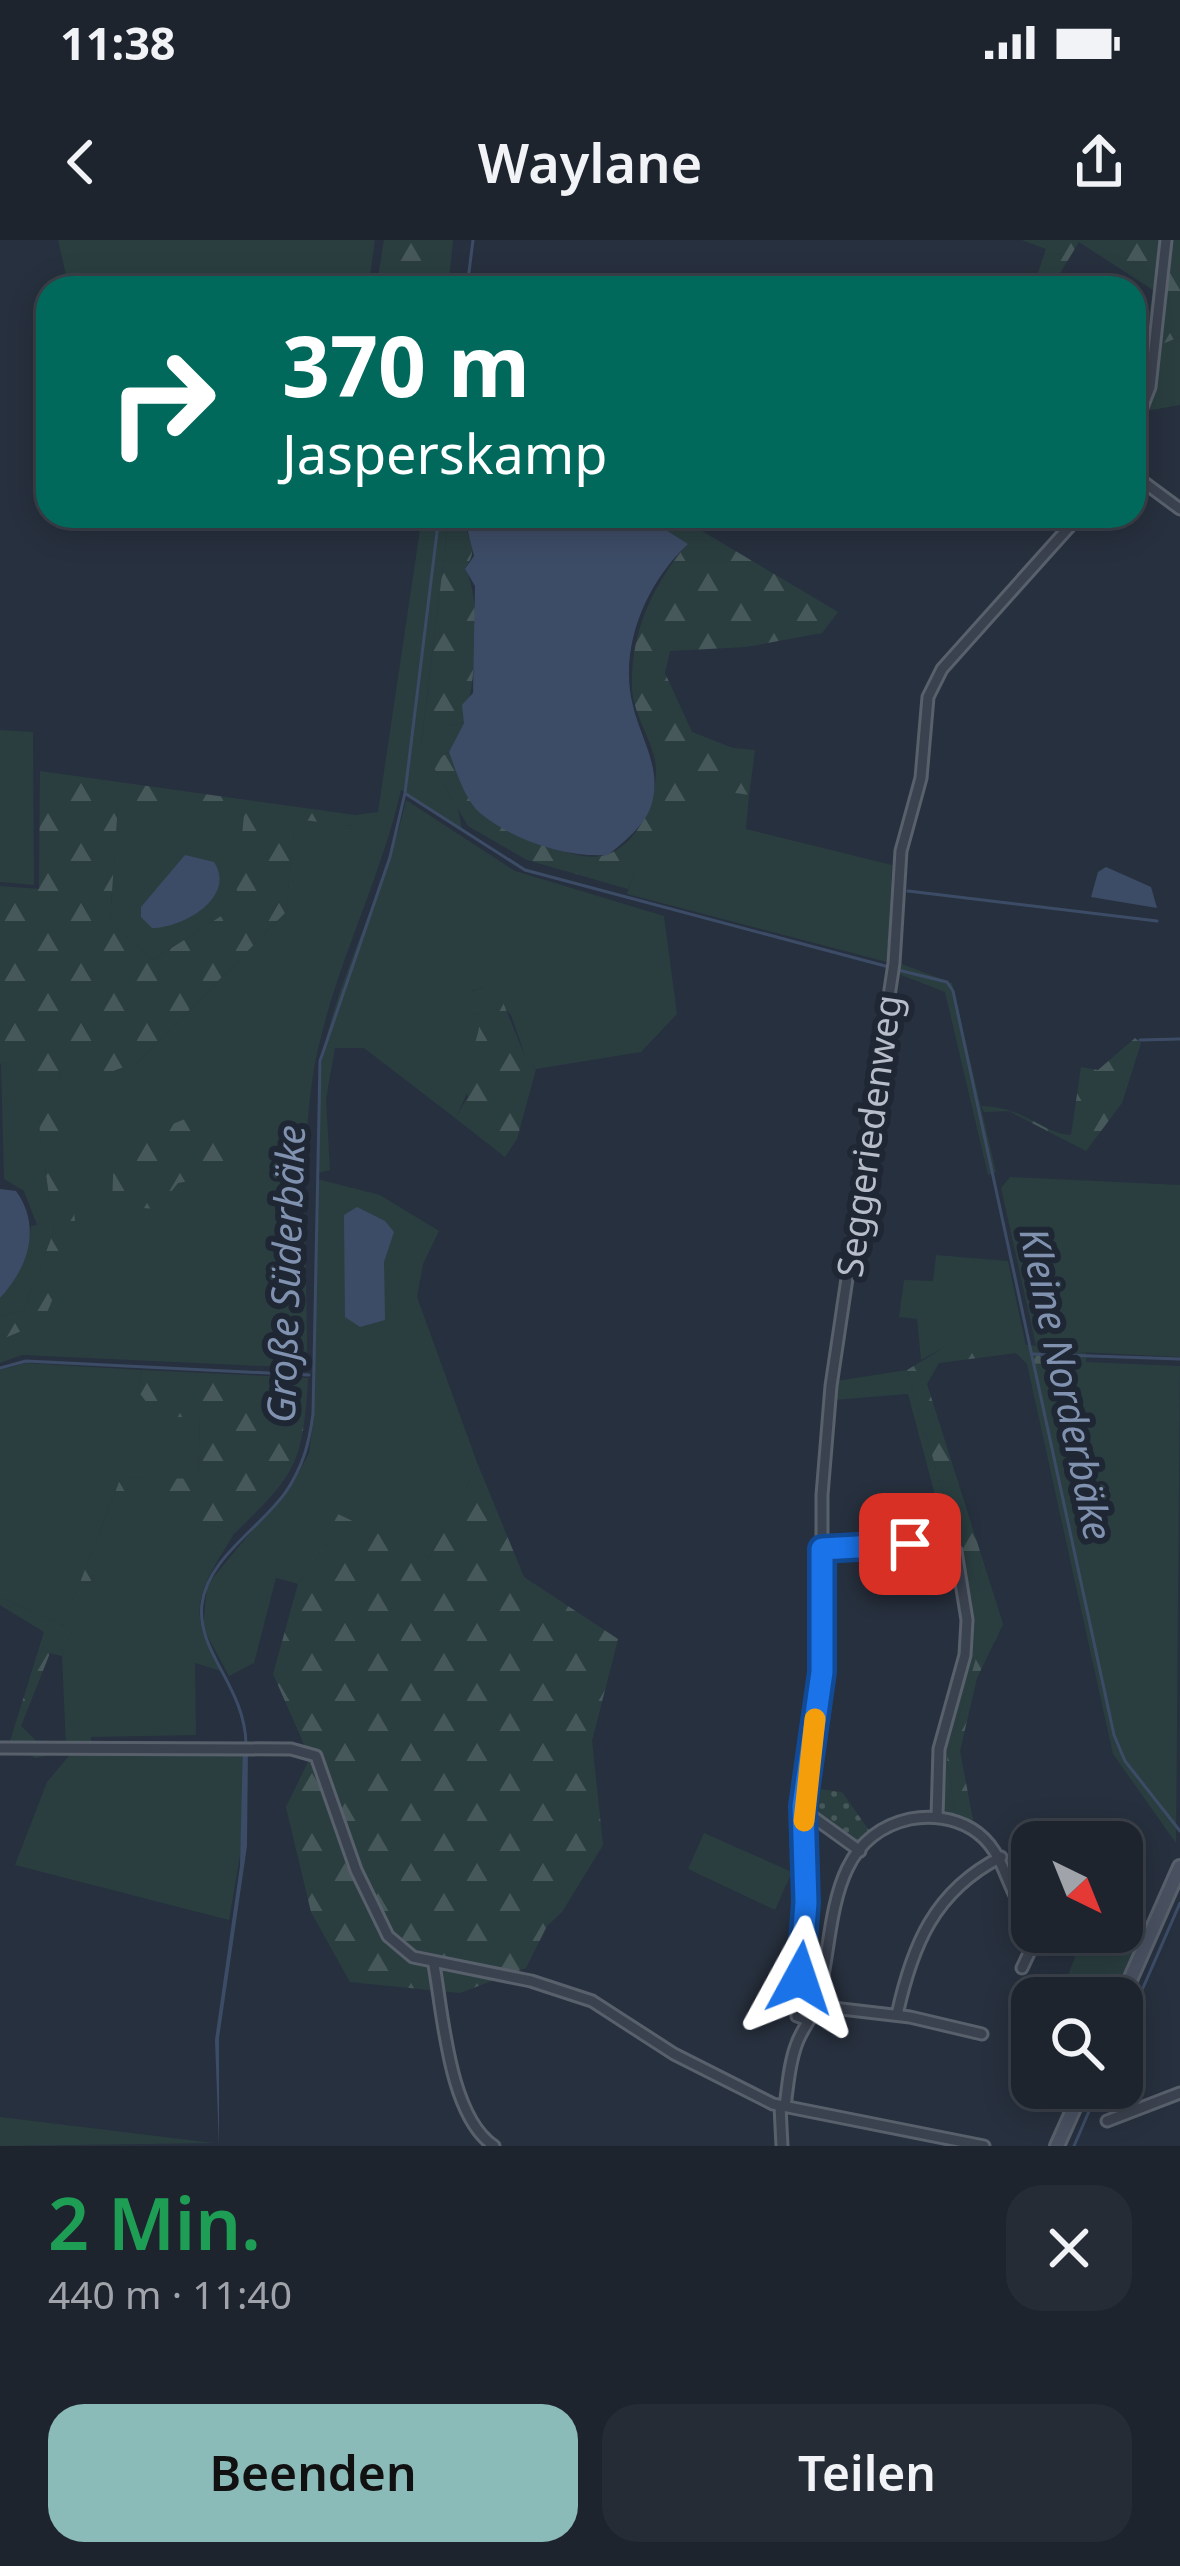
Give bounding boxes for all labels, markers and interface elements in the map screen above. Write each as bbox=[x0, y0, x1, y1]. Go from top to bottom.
text: 11:38 bbox=[60, 12, 176, 73]
text: Waylane bbox=[478, 125, 702, 199]
icon: back bbox=[48, 129, 114, 195]
icon: share bbox=[1066, 129, 1132, 195]
text: 370 m bbox=[282, 307, 530, 422]
icon: right bbox=[84, 324, 240, 480]
text: Jasperskamp bbox=[282, 416, 608, 490]
street label: Seggeriedenweg bbox=[824, 992, 913, 1280]
water label: Große Süderbäke bbox=[253, 1124, 316, 1424]
water label: Kleine Norderbäke bbox=[1008, 1223, 1126, 1545]
pin bbox=[859, 1493, 961, 1595]
icon: arrive bbox=[877, 1511, 943, 1577]
north arrow bbox=[1011, 1821, 1143, 1953]
map controls bbox=[1011, 1821, 1143, 2109]
position arrow bbox=[737, 1915, 863, 2041]
button: search bbox=[1011, 1977, 1143, 2109]
text: 2 Min. bbox=[48, 2173, 261, 2271]
button: close bbox=[1006, 2185, 1132, 2311]
text: 440 m · 11:40 bbox=[48, 2267, 292, 2320]
button: Beenden bbox=[48, 2404, 578, 2542]
button: Teilen bbox=[602, 2404, 1132, 2542]

